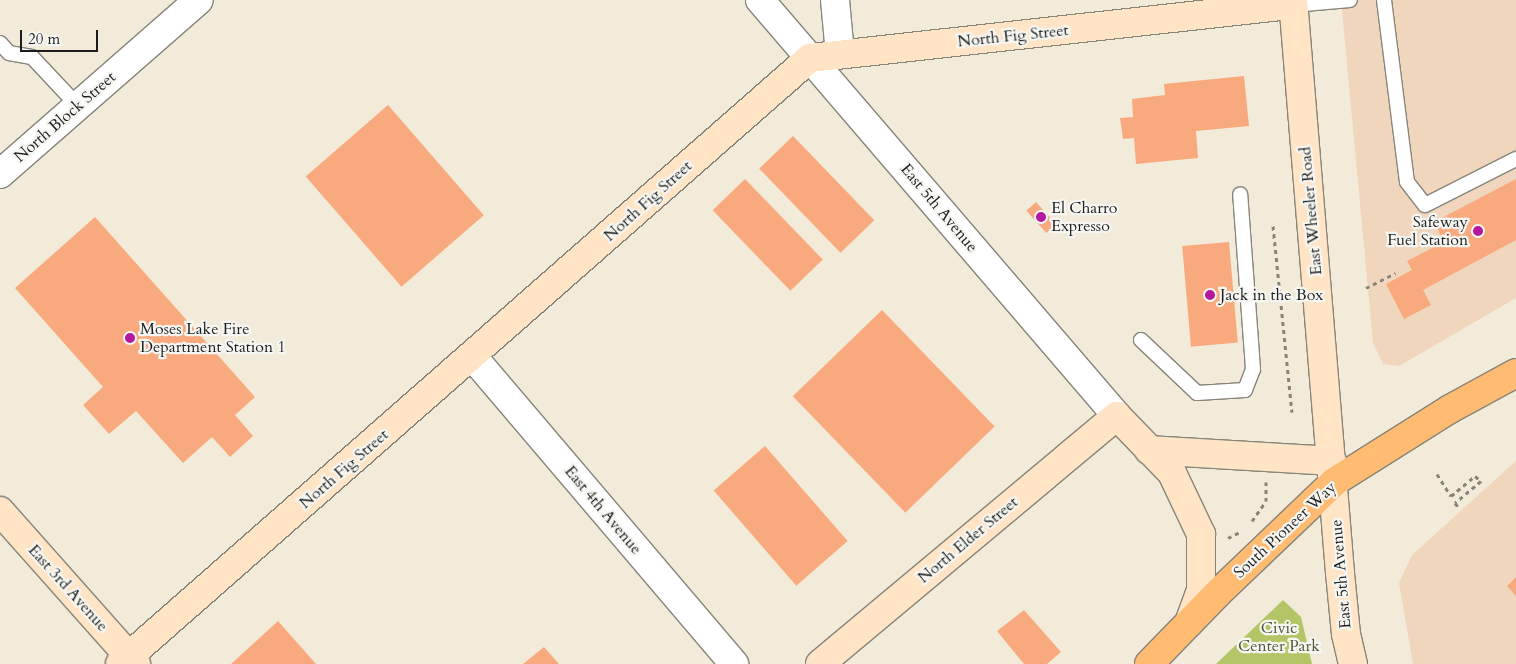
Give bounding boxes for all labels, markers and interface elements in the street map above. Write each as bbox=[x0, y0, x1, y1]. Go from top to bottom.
scale bar bbox=[22, 20, 100, 52]
street label: North Fig Street bbox=[956, 21, 1070, 51]
text: 20 m bbox=[28, 29, 60, 49]
street label: North Block Street bbox=[10, 68, 120, 166]
street label: East Wheeler Road bbox=[1296, 146, 1326, 276]
street label: North Fig Street bbox=[600, 157, 696, 245]
street label: East 5th Avenue bbox=[896, 160, 982, 256]
place label: El Charro Expresso bbox=[1051, 198, 1117, 236]
marker: El Charro Expresso bbox=[1035, 211, 1047, 223]
place label: Safeway Fuel Station bbox=[1387, 212, 1468, 250]
marker: Safeway Fuel Station bbox=[1472, 225, 1484, 237]
place label: Jack in the Box bbox=[1220, 285, 1323, 305]
marker: Jack in the Box bbox=[1204, 289, 1216, 301]
place label: Moses Lake Fire Department Station 1 bbox=[140, 319, 286, 357]
marker: Moses Lake Fire Department Station 1 bbox=[124, 332, 136, 344]
street label: North Fig Street bbox=[296, 425, 392, 513]
street label: East 4th Avenue bbox=[560, 462, 646, 558]
street label: South Pioneer Way bbox=[1230, 478, 1340, 582]
street label: North Elder Street bbox=[914, 493, 1022, 587]
street label: East 5th Avenue bbox=[1327, 519, 1355, 629]
street label: East 3rd Avenue bbox=[24, 541, 112, 635]
park label: Civic Center Park bbox=[1238, 618, 1320, 656]

